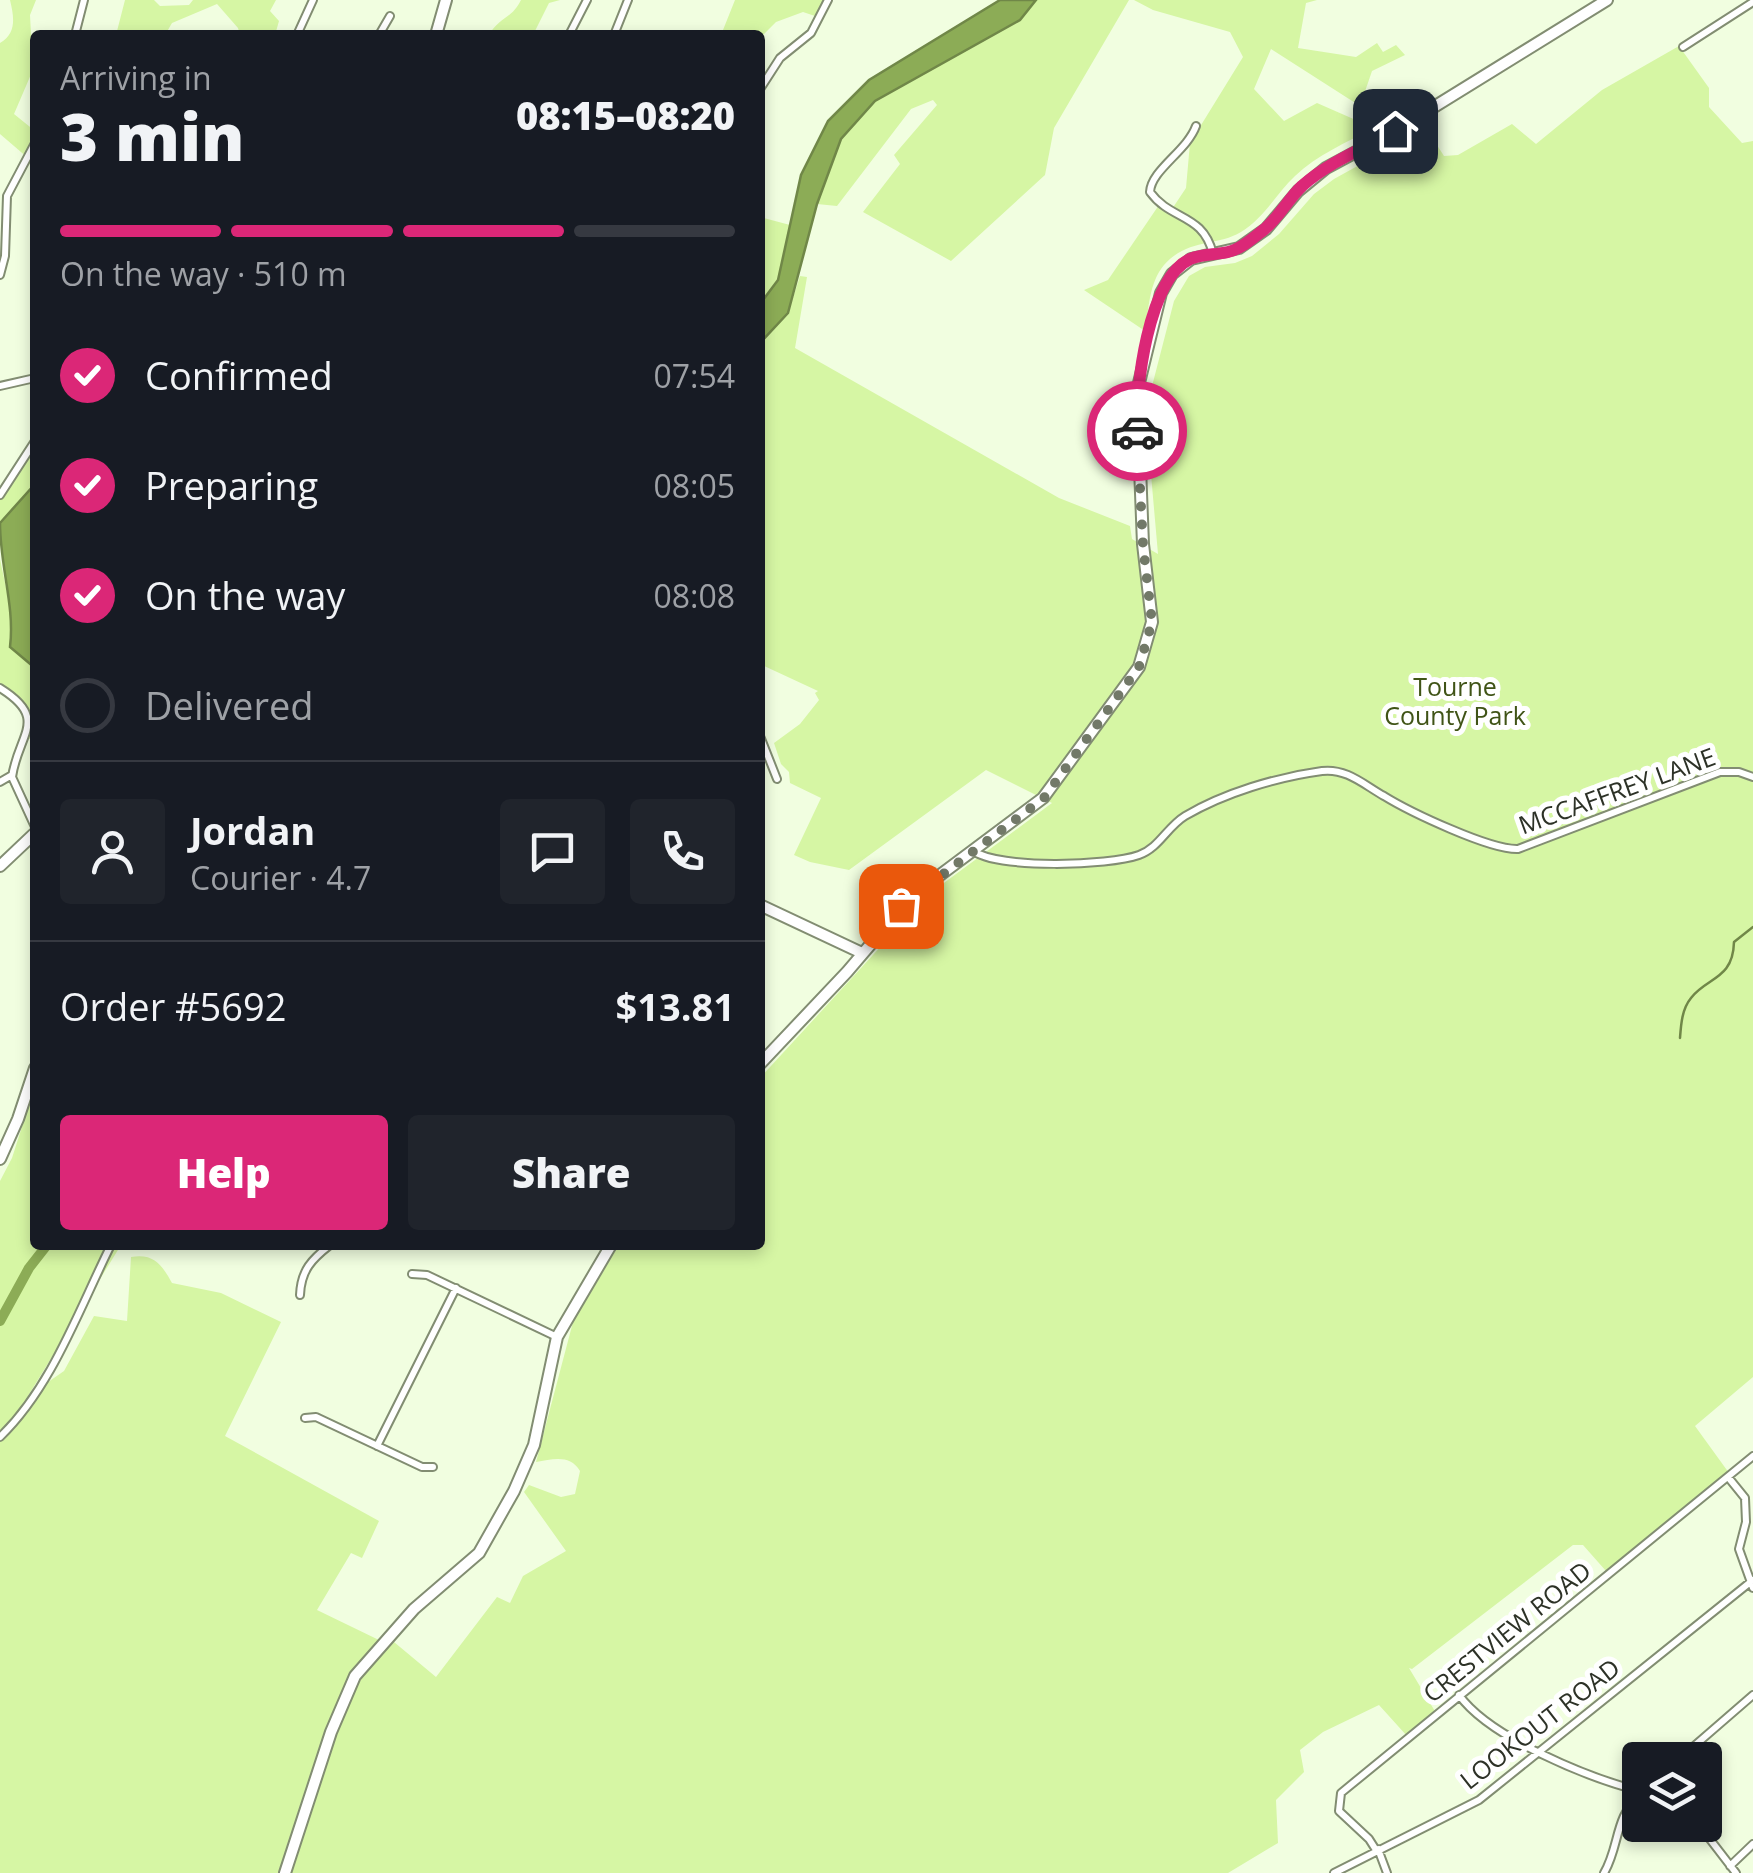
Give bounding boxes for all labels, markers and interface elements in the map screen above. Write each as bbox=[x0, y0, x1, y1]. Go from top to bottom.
text: Arriving in bbox=[60, 56, 212, 99]
text: 08:15–08:20 bbox=[516, 89, 735, 141]
pin bbox=[1353, 89, 1438, 174]
text: 3 min bbox=[60, 92, 245, 180]
icon: home bbox=[1368, 104, 1423, 159]
text: On the way · 510 m bbox=[60, 252, 347, 295]
icon: check bbox=[60, 348, 115, 403]
text: Confirmed bbox=[145, 349, 333, 401]
text: 07:54 bbox=[653, 354, 735, 397]
courier bbox=[1087, 381, 1187, 481]
icon: car bbox=[1110, 404, 1165, 459]
icon: check bbox=[60, 458, 115, 513]
text: Preparing bbox=[145, 459, 318, 511]
text: 08:05 bbox=[653, 464, 735, 507]
icon: check bbox=[60, 568, 115, 623]
text: On the way bbox=[145, 569, 345, 621]
text: 08:08 bbox=[653, 574, 735, 617]
park label: Tourne County Park bbox=[1384, 669, 1526, 732]
text: Delivered bbox=[145, 679, 314, 731]
street label: MCCAFFREY LANE bbox=[1514, 739, 1720, 841]
button: person bbox=[60, 799, 165, 904]
button: chat bbox=[500, 799, 605, 904]
button: phone bbox=[630, 799, 735, 904]
text: Jordan bbox=[190, 804, 315, 856]
text: Courier · 4.7 bbox=[190, 856, 371, 899]
pin bbox=[859, 864, 944, 949]
icon: bag bbox=[874, 879, 929, 934]
text: Order #5692 bbox=[60, 980, 287, 1032]
text: $13.81 bbox=[616, 980, 735, 1032]
button: Help bbox=[60, 1115, 388, 1230]
button: Share bbox=[408, 1115, 735, 1230]
street label: CRESTVIEW ROAD bbox=[1415, 1553, 1597, 1709]
street label: LOOKOUT ROAD bbox=[1452, 1650, 1626, 1796]
map controls bbox=[1622, 1742, 1722, 1842]
button: layers bbox=[1622, 1742, 1722, 1842]

